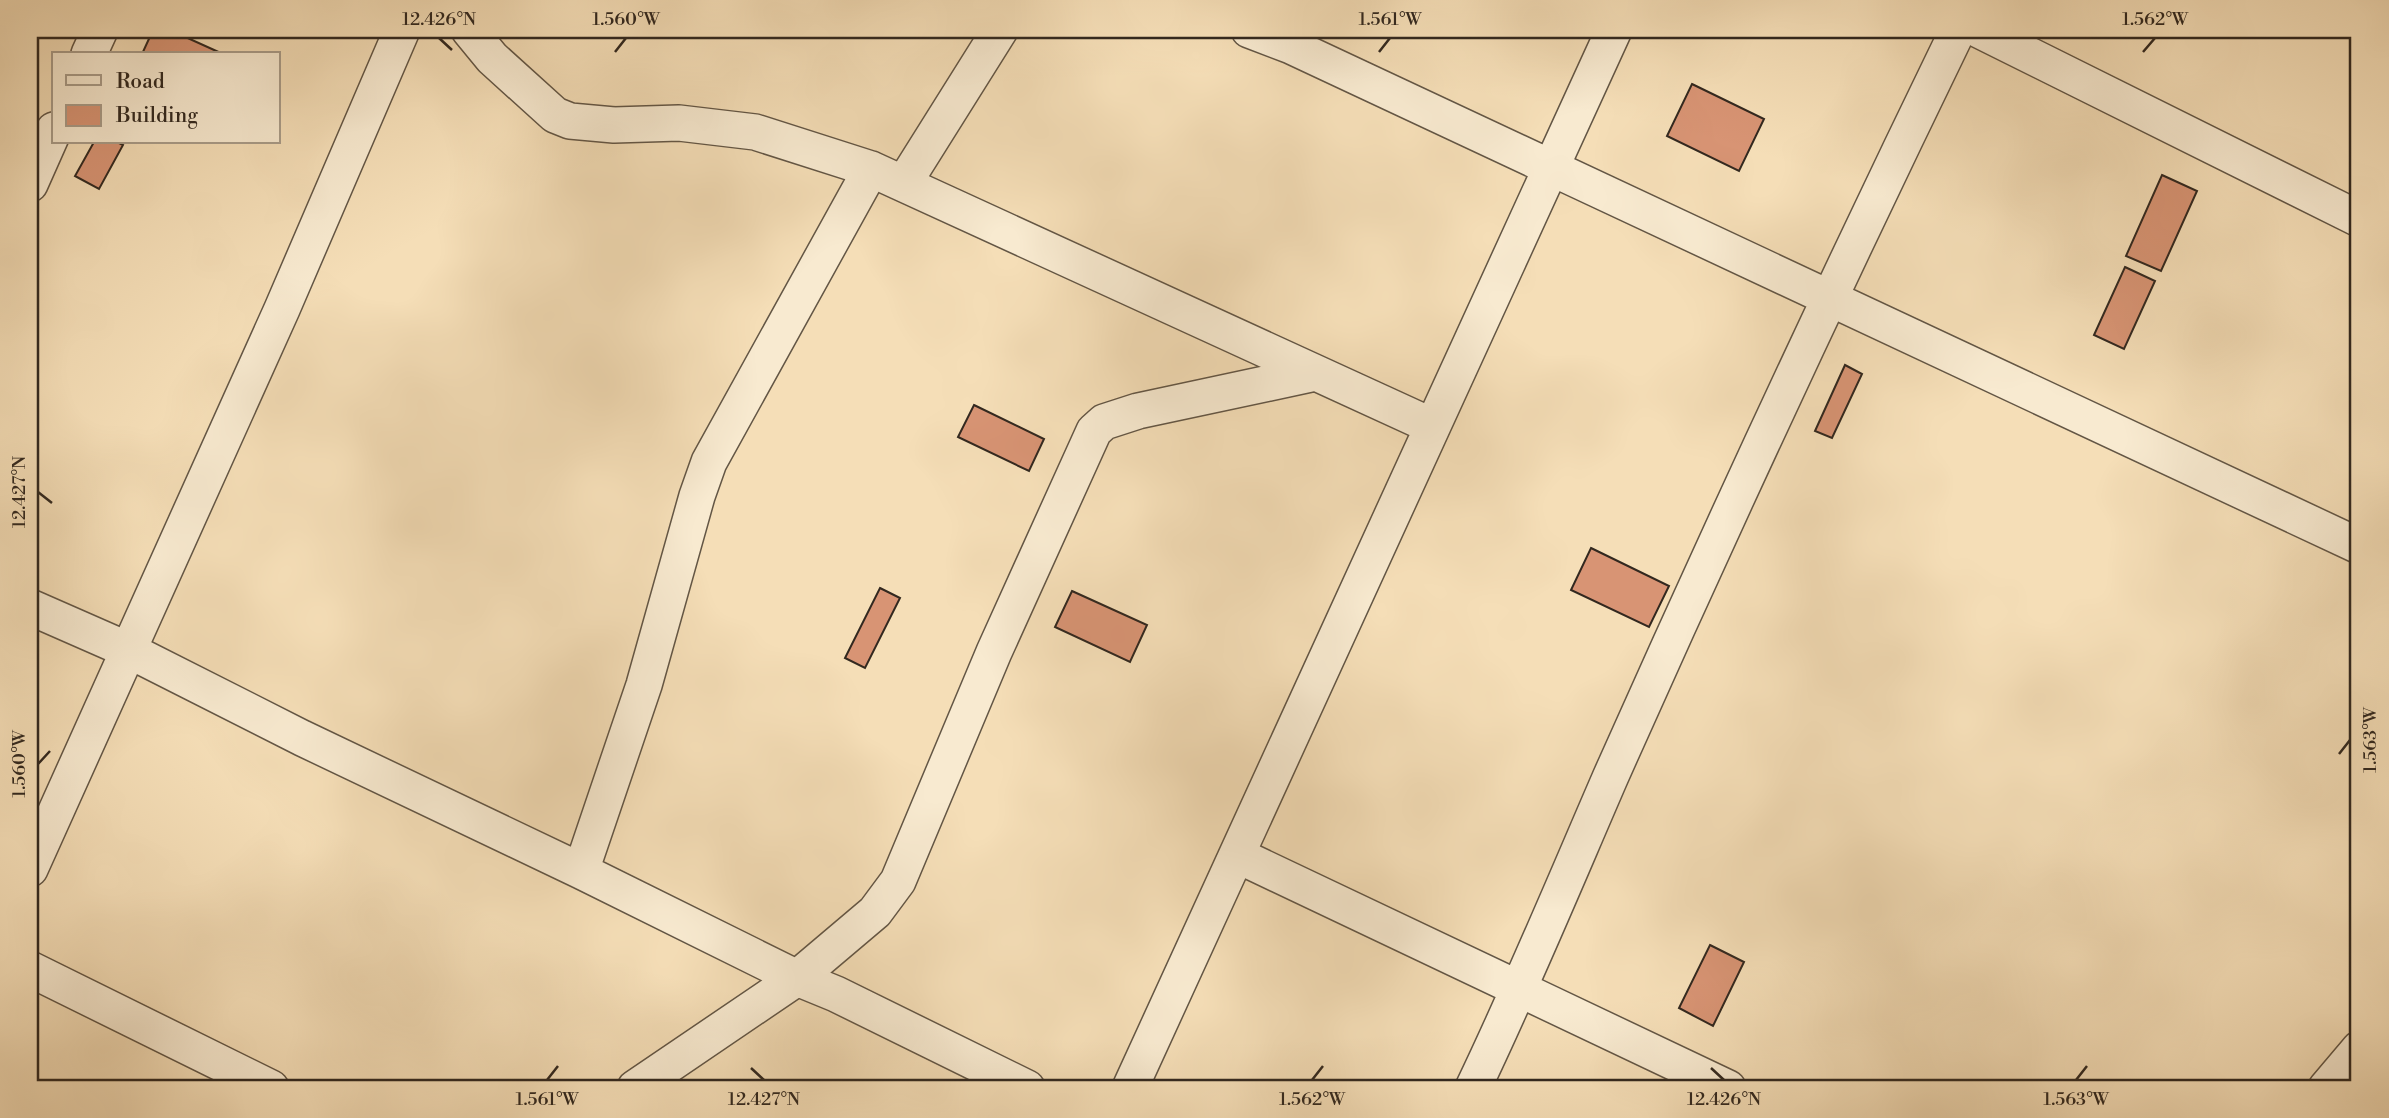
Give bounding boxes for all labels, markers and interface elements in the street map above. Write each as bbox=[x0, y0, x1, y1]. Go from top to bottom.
text: 12.426°N bbox=[402, 8, 477, 31]
text: 1.560°W bbox=[592, 8, 661, 31]
text: 1.561°W bbox=[1358, 8, 1422, 31]
text: 1.562°W bbox=[2122, 8, 2189, 31]
legend bbox=[52, 52, 280, 144]
text: Road bbox=[116, 69, 165, 95]
text: Building bbox=[115, 103, 198, 129]
text: 12.427°N bbox=[8, 455, 31, 528]
text: 1.563°W bbox=[2359, 706, 2382, 773]
text: 1.560°W bbox=[8, 729, 31, 798]
text: 1.561°W bbox=[515, 1088, 579, 1111]
text: 12.427°N bbox=[728, 1088, 801, 1111]
text: 1.562°W bbox=[1279, 1088, 1346, 1111]
text: 12.426°N bbox=[1687, 1088, 1762, 1111]
text: 1.563°W bbox=[2043, 1088, 2110, 1111]

